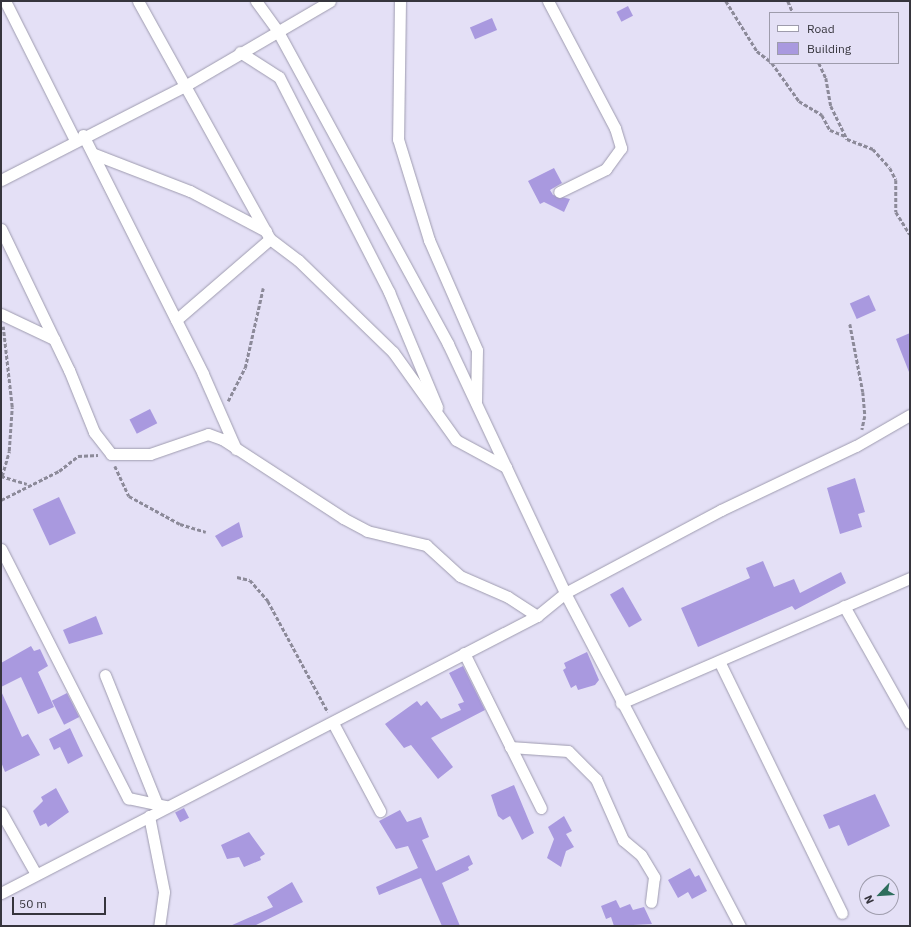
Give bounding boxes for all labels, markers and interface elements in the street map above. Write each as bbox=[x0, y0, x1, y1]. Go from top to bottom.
legend bbox=[769, 12, 899, 64]
text: Road bbox=[807, 21, 835, 36]
text: Building bbox=[807, 41, 851, 56]
north arrow bbox=[859, 875, 899, 915]
scale bar bbox=[14, 889, 108, 915]
text: N bbox=[861, 893, 877, 906]
text: 50 m bbox=[19, 896, 47, 911]

